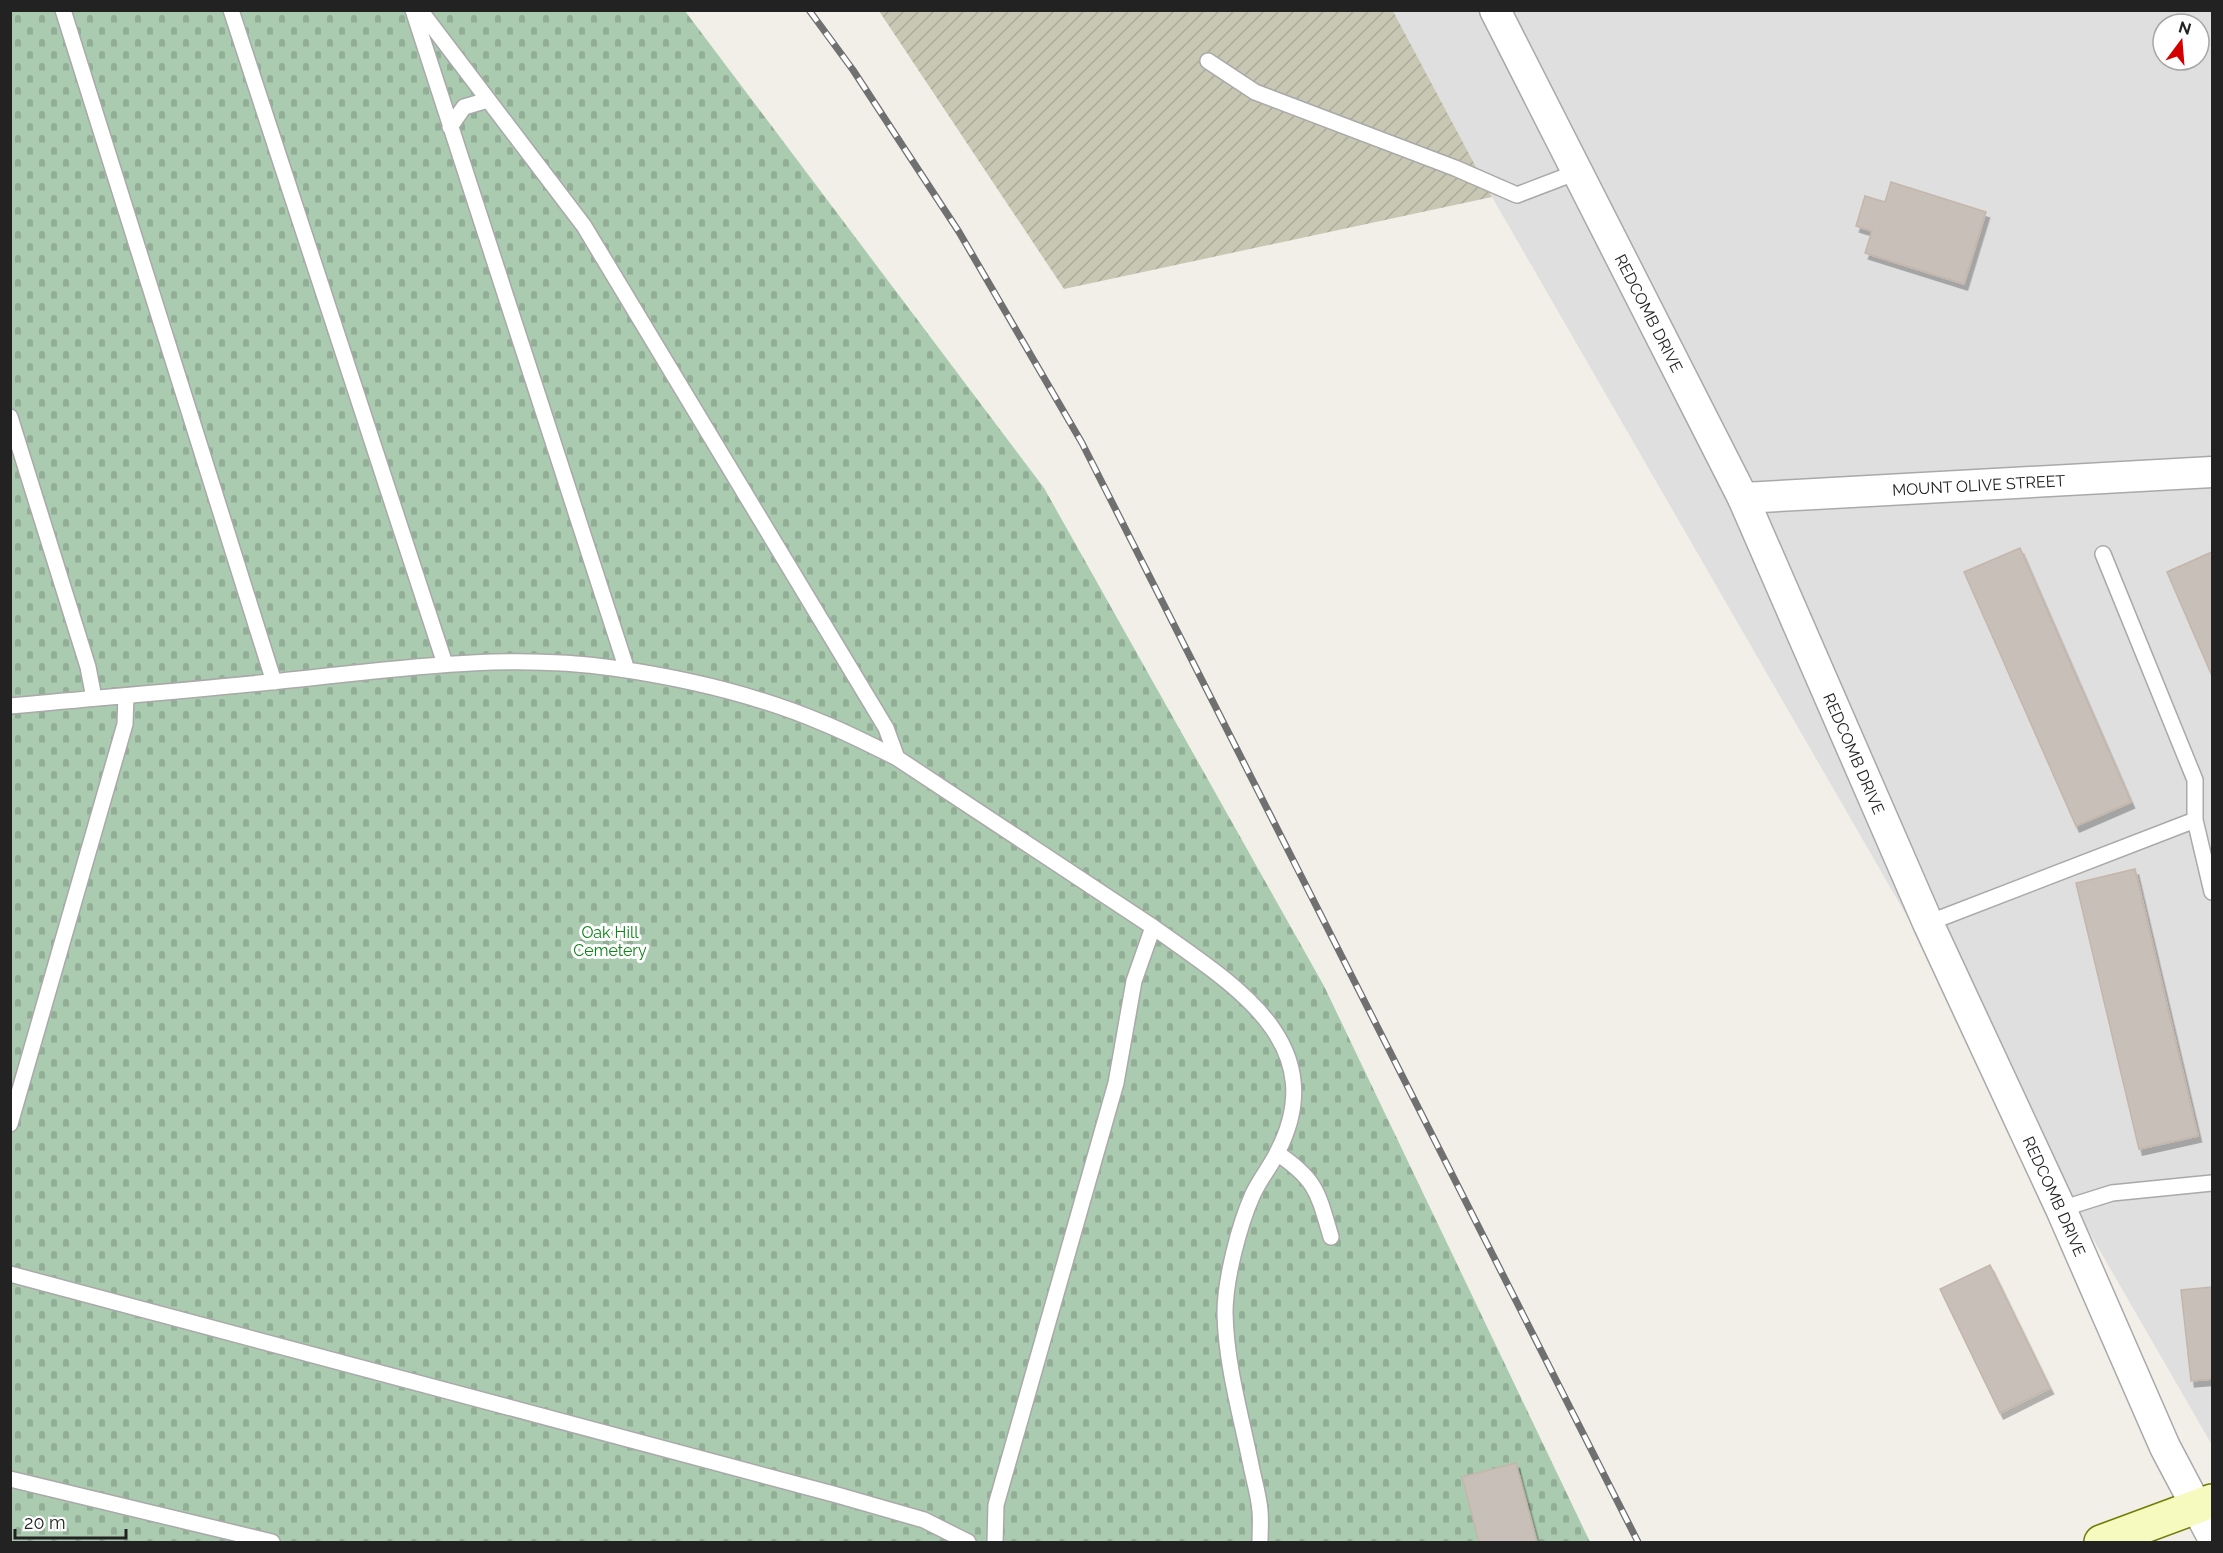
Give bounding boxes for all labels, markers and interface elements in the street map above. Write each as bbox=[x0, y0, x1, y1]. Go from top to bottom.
north arrow bbox=[2151, 12, 2211, 72]
text: N bbox=[2177, 17, 2193, 39]
street label: REDCOMB DRIVE bbox=[1611, 251, 1687, 376]
street label: MOUNT OLIVE STREET bbox=[1892, 471, 2066, 500]
street label: REDCOMB DRIVE bbox=[1819, 690, 1888, 817]
park label: Oak Hill Cemetery bbox=[573, 923, 647, 960]
street label: REDCOMB DRIVE bbox=[2019, 1133, 2090, 1260]
scale bar bbox=[15, 1502, 126, 1540]
text: 20 m bbox=[24, 1512, 66, 1533]

